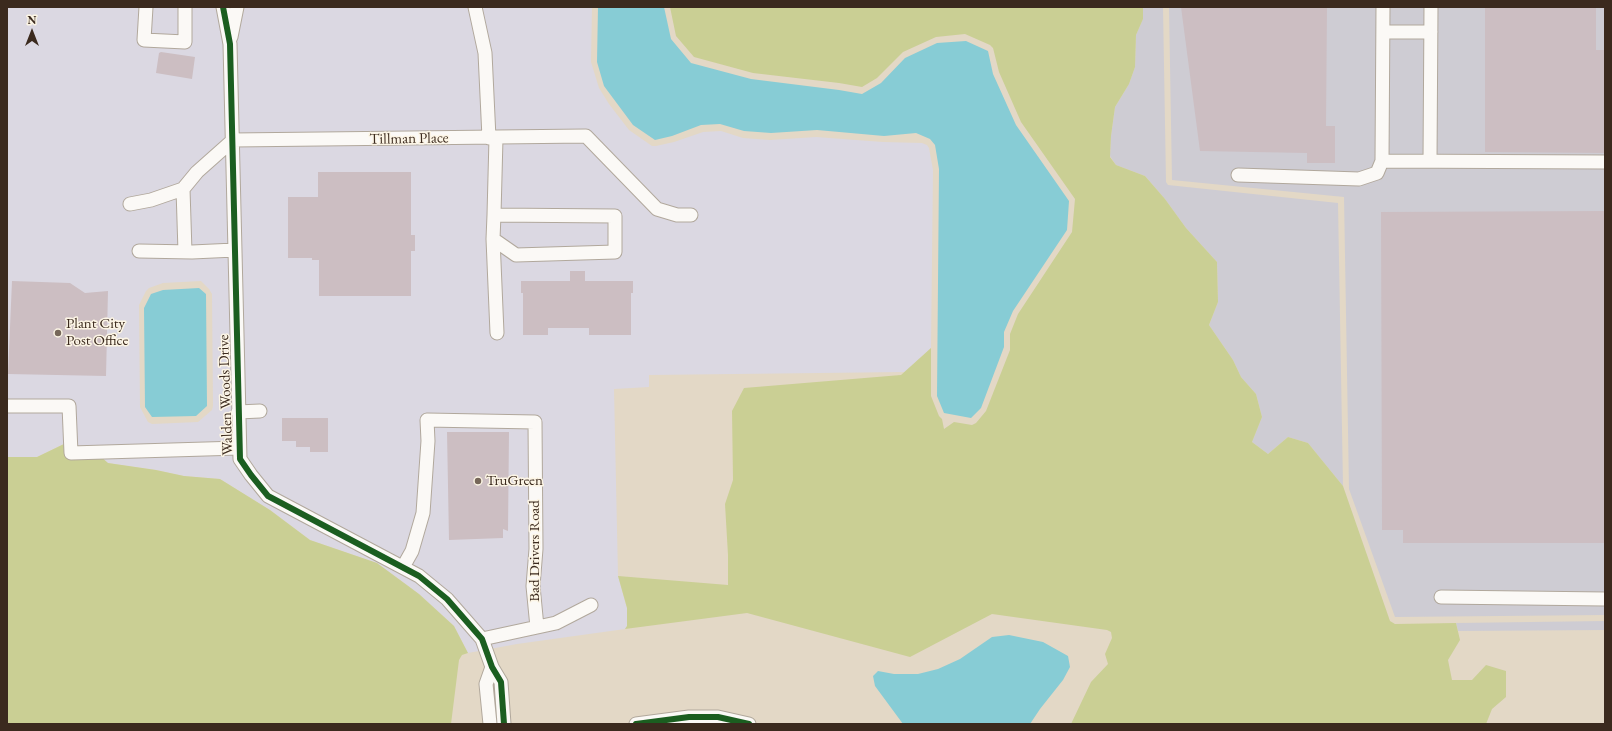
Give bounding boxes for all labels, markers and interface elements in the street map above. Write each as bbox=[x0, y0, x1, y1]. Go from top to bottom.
north arrow bbox=[12, 12, 52, 52]
text: N bbox=[28, 13, 36, 27]
street label: Tillman Place bbox=[369, 129, 449, 149]
place label: Plant City Post Office bbox=[66, 315, 128, 350]
marker: Plant City Post Office bbox=[53, 328, 63, 338]
street label: Walden Woods Drive bbox=[215, 334, 237, 456]
place label: TruGreen bbox=[486, 472, 543, 490]
marker: TruGreen bbox=[473, 476, 483, 486]
street label: Bad Drivers Road bbox=[526, 500, 544, 602]

